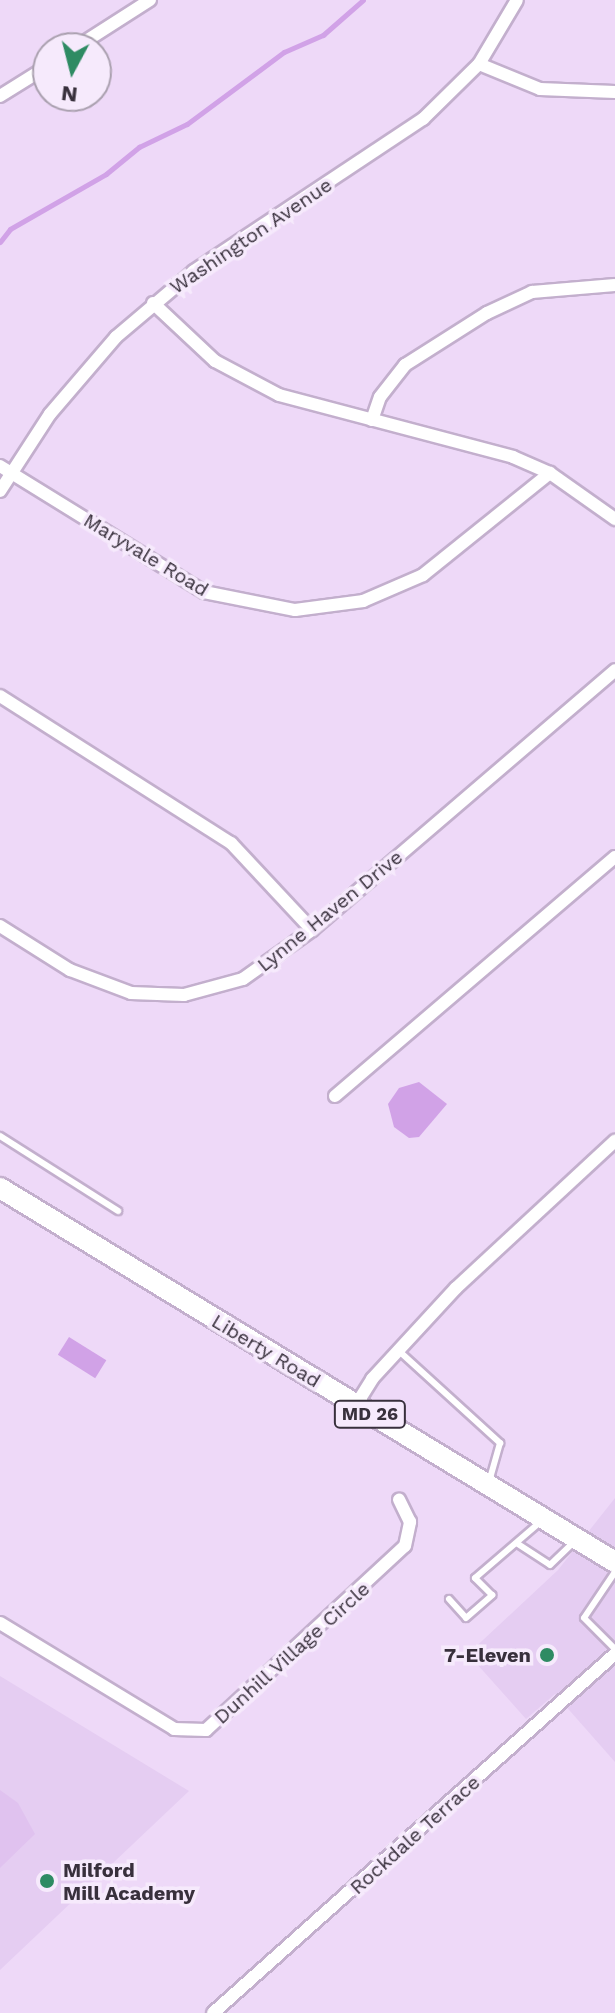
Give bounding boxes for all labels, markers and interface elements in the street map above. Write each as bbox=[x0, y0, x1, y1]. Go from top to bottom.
north arrow bbox=[32, 32, 112, 112]
text: N bbox=[60, 81, 79, 108]
street label: Washington Avenue bbox=[165, 173, 337, 299]
street label: Maryvale Road bbox=[79, 508, 213, 602]
street label: Lynne Haven Drive bbox=[252, 845, 408, 977]
street label: Liberty Road bbox=[207, 1309, 325, 1393]
road number: MD 26 bbox=[332, 1400, 408, 1428]
street label: Dunhill Village Circle bbox=[209, 1576, 375, 1730]
place label: 7-Eleven bbox=[444, 1643, 531, 1667]
marker: 7-Eleven bbox=[538, 1646, 556, 1664]
street label: Rockdale Terrace bbox=[345, 1770, 485, 1900]
place label: Milford Mill Academy bbox=[63, 1858, 196, 1905]
marker: Milford Mill Academy bbox=[38, 1872, 56, 1890]

